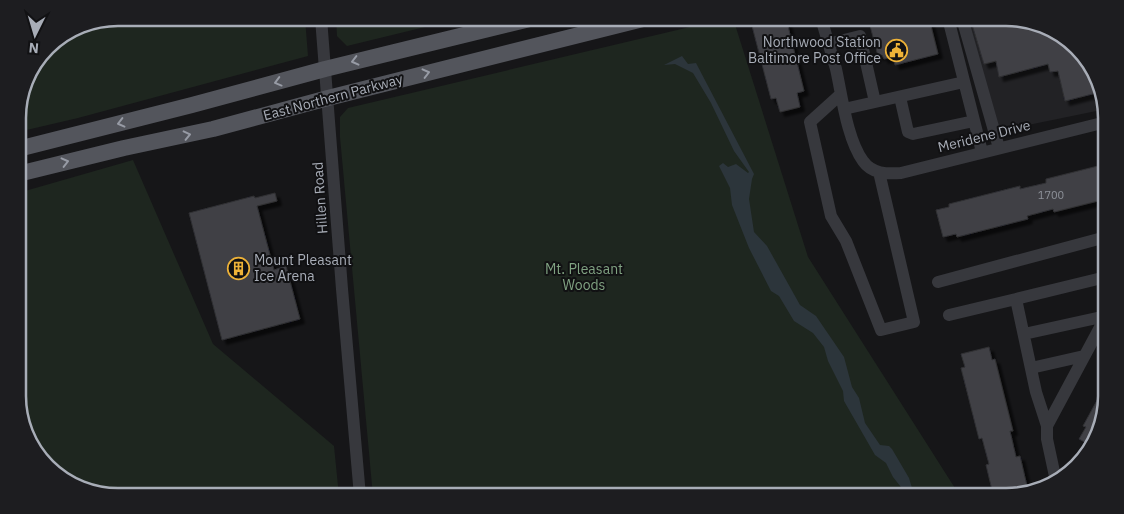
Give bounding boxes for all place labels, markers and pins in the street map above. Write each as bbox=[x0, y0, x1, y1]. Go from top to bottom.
place label: Northwood Station Baltimore Post Office bbox=[748, 33, 881, 67]
public building icon: Northwood Station Baltimore Post Office bbox=[885, 38, 909, 62]
place label: Mount Pleasant Ice Arena bbox=[254, 251, 352, 285]
building icon: Mount Pleasant Ice Arena bbox=[226, 256, 250, 280]

